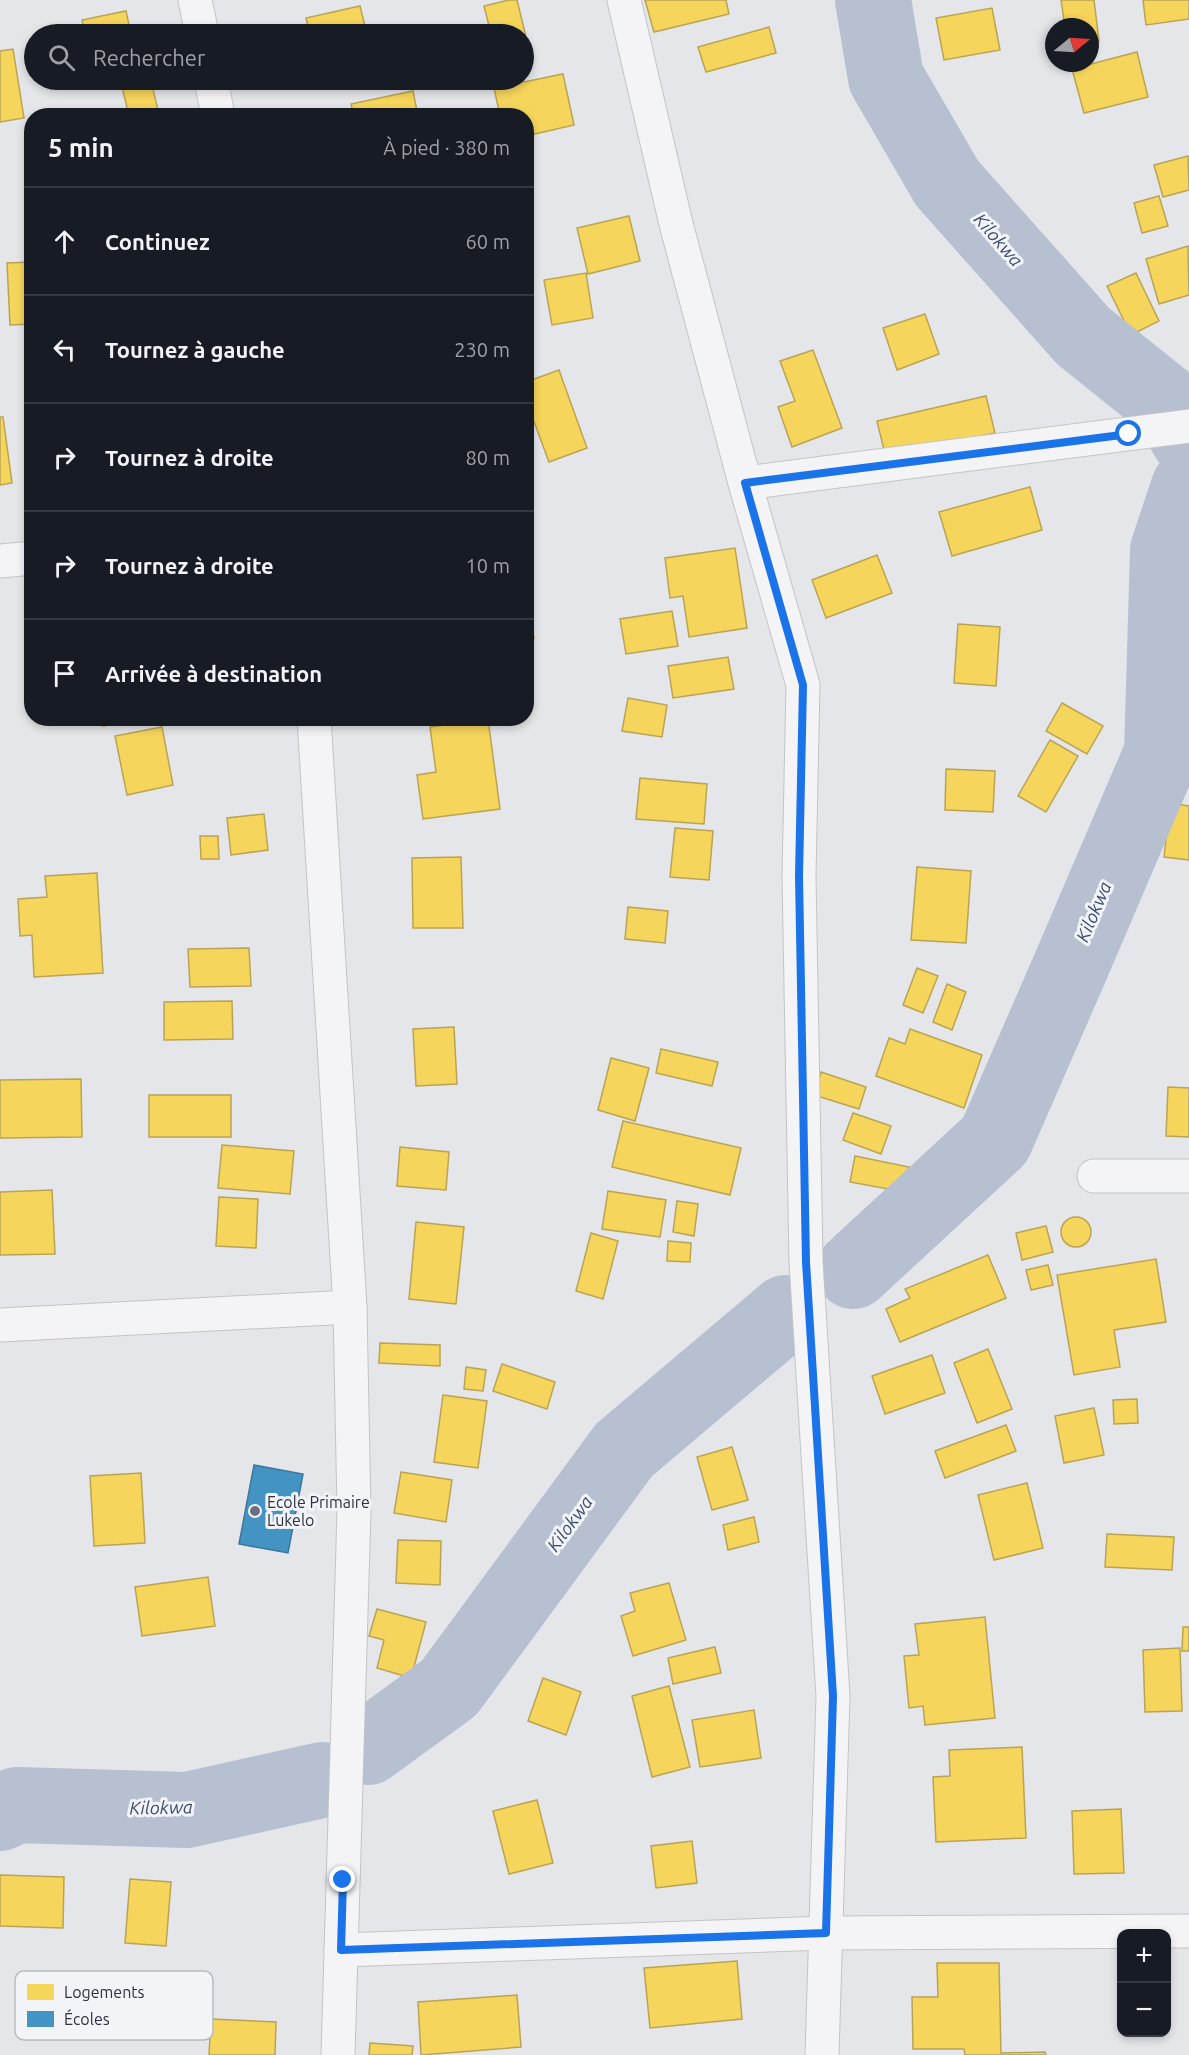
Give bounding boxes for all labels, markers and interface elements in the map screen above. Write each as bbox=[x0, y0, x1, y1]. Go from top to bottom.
north arrow bbox=[1045, 18, 1099, 72]
search box bbox=[24, 24, 534, 90]
icon: search bbox=[45, 41, 78, 74]
text: Rechercher bbox=[93, 45, 205, 70]
text: 5 min bbox=[48, 133, 114, 162]
text: À pied · 380 m bbox=[383, 136, 510, 159]
water label: Kilokwa bbox=[970, 209, 1027, 270]
icon: ahead bbox=[48, 225, 81, 258]
text: Continuez bbox=[105, 229, 210, 254]
text: 60 m bbox=[466, 230, 510, 253]
icon: left bbox=[48, 333, 81, 366]
text: Tournez à gauche bbox=[105, 337, 285, 362]
text: 230 m bbox=[454, 338, 510, 361]
route start bbox=[1115, 420, 1141, 446]
icon: right bbox=[48, 441, 81, 474]
text: Tournez à droite bbox=[105, 445, 274, 470]
text: 80 m bbox=[466, 446, 510, 469]
icon: right bbox=[48, 549, 81, 582]
text: Tournez à droite bbox=[105, 553, 274, 578]
text: 10 m bbox=[466, 554, 510, 577]
icon: arrive bbox=[48, 657, 81, 690]
text: Arrivée à destination bbox=[105, 661, 322, 686]
water label: Kilokwa bbox=[1072, 878, 1115, 945]
water label: Kilokwa bbox=[543, 1492, 596, 1555]
place label: Ecole Primaire Lukelo bbox=[267, 1493, 370, 1529]
marker: Ecole Primaire Lukelo bbox=[248, 1504, 262, 1518]
water label: Kilokwa bbox=[129, 1796, 193, 1818]
route end bbox=[329, 1866, 355, 1892]
map controls bbox=[1117, 1929, 1171, 2037]
button: + bbox=[1117, 1929, 1171, 1983]
legend bbox=[15, 1971, 213, 2040]
text: Logements bbox=[64, 1983, 145, 2001]
button: − bbox=[1117, 1983, 1171, 2037]
text: Écoles bbox=[64, 2008, 110, 2028]

